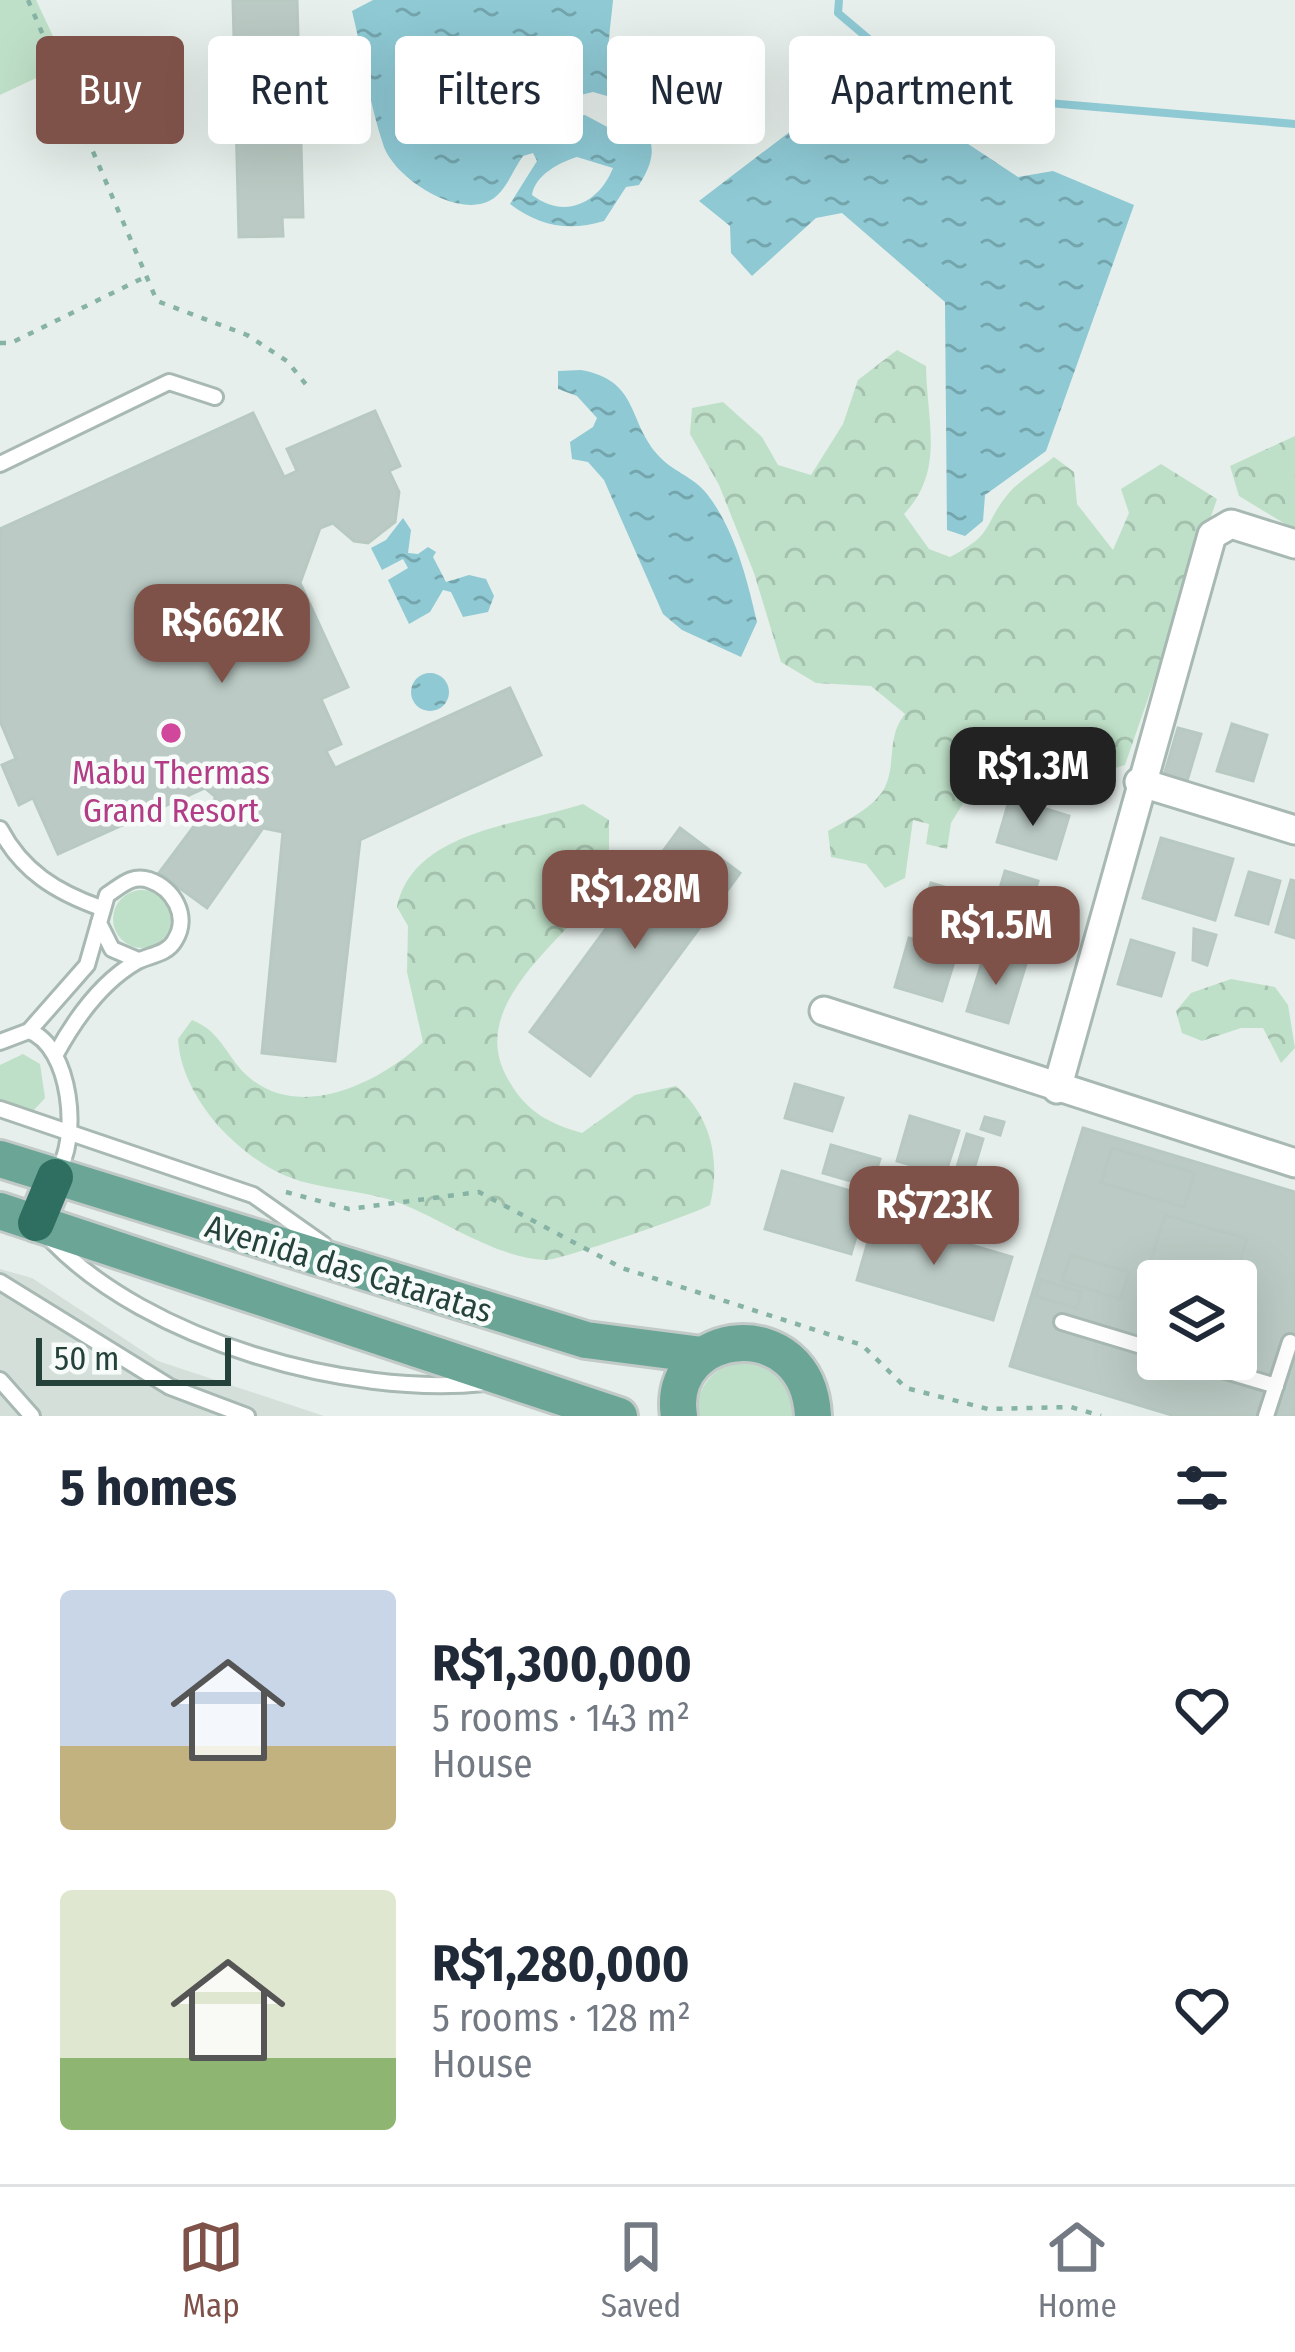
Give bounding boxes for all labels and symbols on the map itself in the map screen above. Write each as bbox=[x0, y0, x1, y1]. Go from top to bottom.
pin: R$662K bbox=[124, 584, 320, 686]
marker: Mabu Thermas Grand Resort bbox=[158, 720, 184, 746]
pin: R$1.3M bbox=[935, 727, 1131, 829]
place label: Mabu Thermas Grand Resort bbox=[72, 753, 270, 831]
pin: R$1.28M bbox=[524, 850, 746, 952]
pin: R$1.5M bbox=[898, 886, 1094, 988]
pin: R$723K bbox=[836, 1166, 1032, 1268]
street label: Avenida das Cataratas bbox=[201, 1206, 497, 1332]
scale bar bbox=[36, 1332, 231, 1385]

